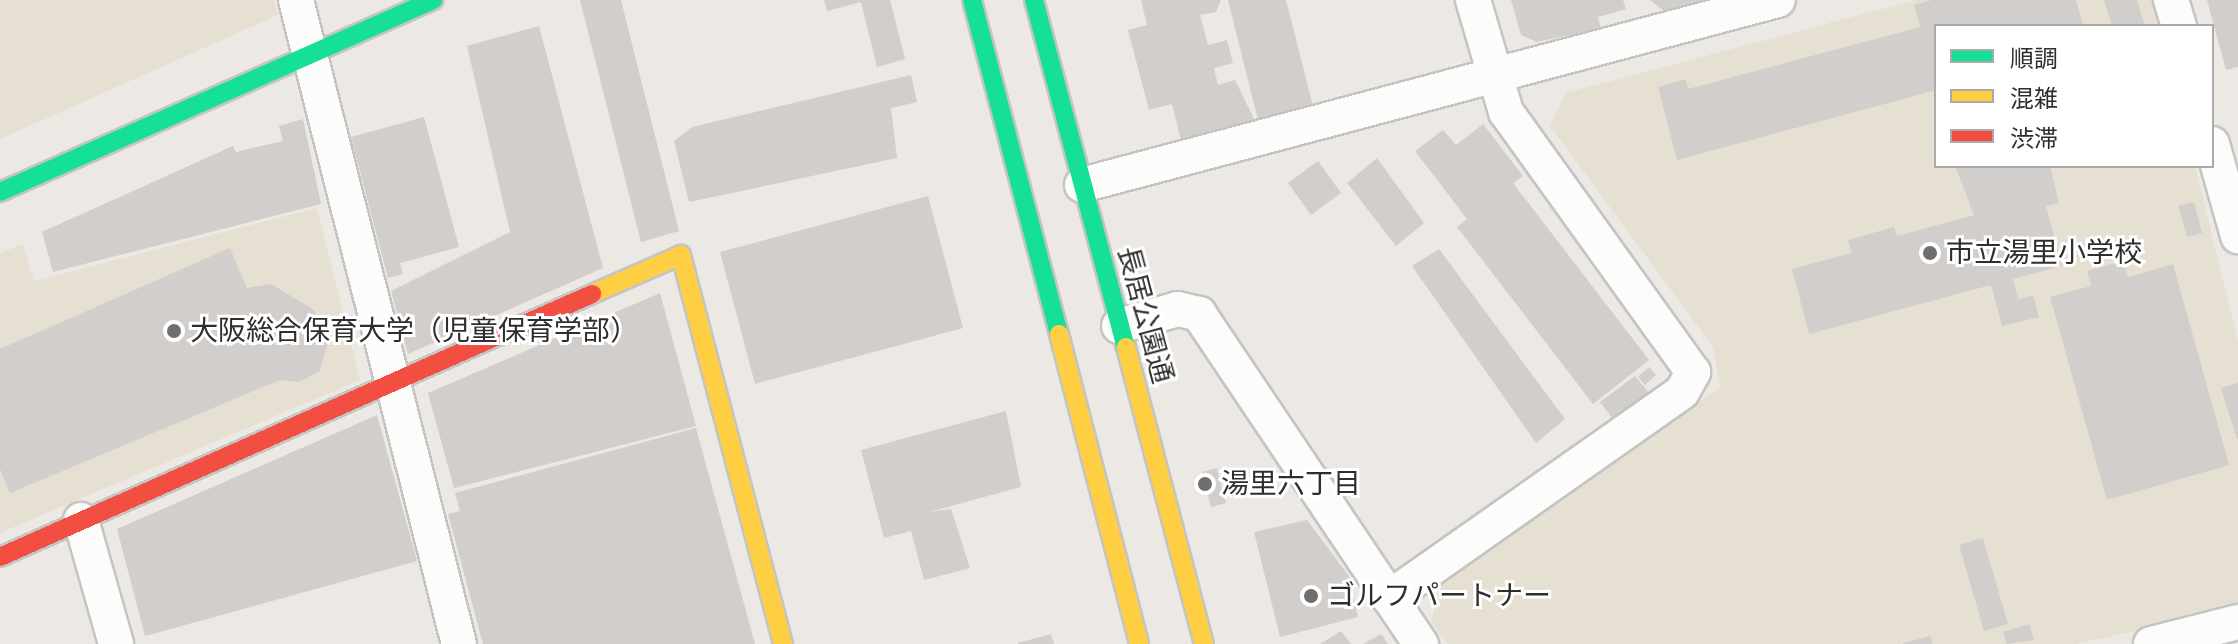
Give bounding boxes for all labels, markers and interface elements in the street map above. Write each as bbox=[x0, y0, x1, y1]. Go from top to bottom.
legend bbox=[1934, 24, 2214, 168]
text: 順調 bbox=[2010, 45, 2058, 72]
text: 混雑 bbox=[2010, 85, 2058, 112]
text: 渋滞 bbox=[2010, 125, 2058, 152]
place label: 市立湯里小学校 bbox=[1946, 236, 2142, 270]
street label: 長居公園通 bbox=[1111, 243, 1179, 387]
marker: 市立湯里小学校 bbox=[1921, 244, 1939, 262]
place label: 大阪総合保育大学（児童保育学部） bbox=[190, 314, 638, 348]
marker: 大阪総合保育大学（児童保育学部） bbox=[165, 322, 183, 340]
place label: 湯里六丁目 bbox=[1221, 467, 1361, 501]
marker: 湯里六丁目 bbox=[1196, 475, 1214, 493]
place label: ゴルフパートナー bbox=[1327, 579, 1551, 613]
marker: ゴルフパートナー bbox=[1302, 587, 1320, 605]

